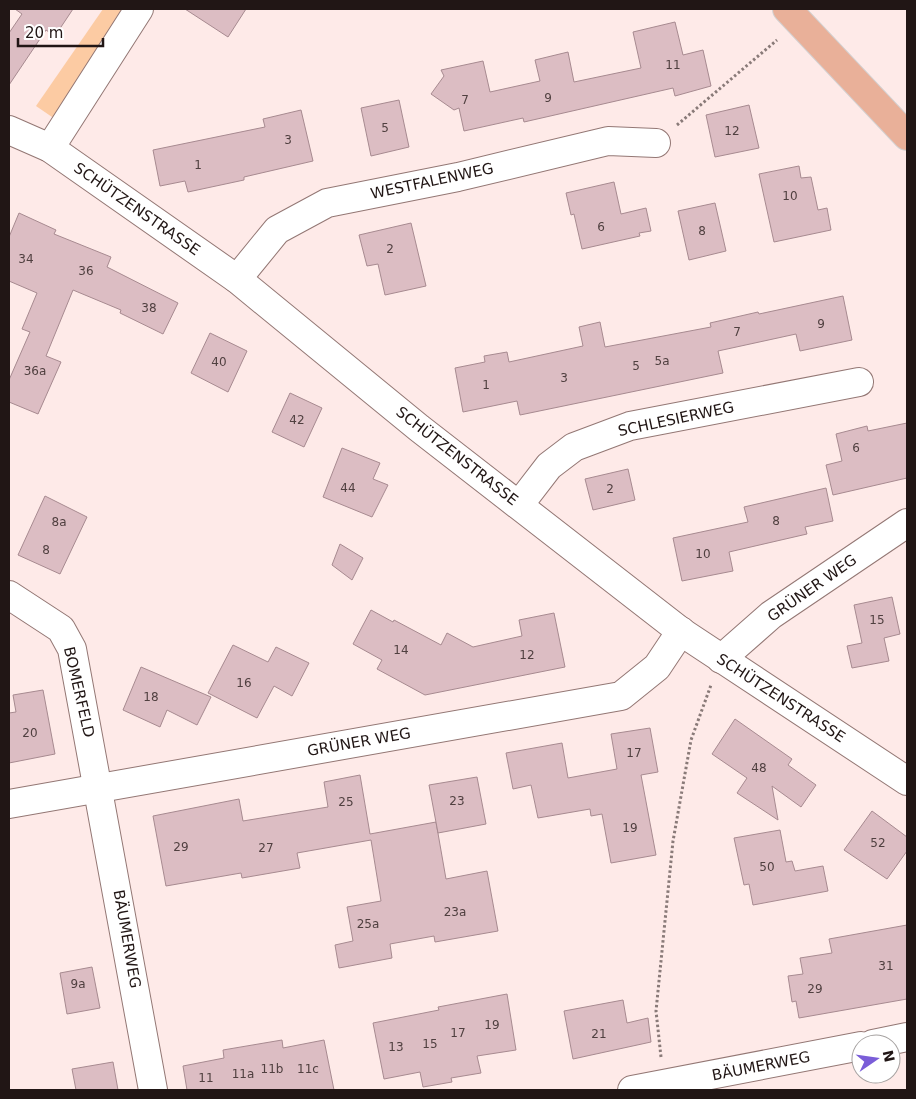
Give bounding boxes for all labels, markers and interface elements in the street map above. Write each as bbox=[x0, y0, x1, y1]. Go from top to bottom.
scale bar bbox=[18, 15, 102, 47]
text: 20 m bbox=[25, 24, 63, 42]
house number: 11 bbox=[665, 58, 681, 72]
house number: 9 bbox=[544, 91, 552, 105]
house number: 7 bbox=[461, 93, 469, 107]
house number: 5 bbox=[381, 121, 389, 135]
house number: 12 bbox=[724, 124, 740, 138]
house number: 3 bbox=[284, 133, 292, 147]
street label: SCHÜTZENSTRASSE bbox=[71, 158, 204, 259]
house number: 1 bbox=[194, 158, 202, 172]
street label: WESTFALENWEG bbox=[369, 159, 495, 203]
house number: 10 bbox=[782, 189, 798, 203]
house number: 6 bbox=[597, 220, 605, 234]
house number: 8 bbox=[698, 224, 706, 238]
house number: 2 bbox=[386, 242, 394, 256]
house number: 34 bbox=[18, 252, 34, 266]
house number: 36 bbox=[78, 264, 94, 278]
house number: 38 bbox=[141, 301, 157, 315]
house number: 9 bbox=[817, 317, 825, 331]
house number: 7 bbox=[733, 325, 741, 339]
house number: 5a bbox=[655, 354, 670, 368]
house number: 40 bbox=[211, 355, 227, 369]
house number: 5 bbox=[632, 359, 640, 373]
house number: 36a bbox=[24, 364, 46, 378]
house number: 3 bbox=[560, 371, 568, 385]
house number: 1 bbox=[482, 378, 490, 392]
street label: SCHLESIERWEG bbox=[616, 398, 736, 440]
street label: SCHÜTZENSTRASSE bbox=[392, 402, 522, 509]
house number: 42 bbox=[289, 413, 305, 427]
house number: 6 bbox=[852, 441, 860, 455]
house number: 44 bbox=[340, 481, 356, 495]
house number: 2 bbox=[606, 482, 614, 496]
house number: 8 bbox=[772, 514, 780, 528]
house number: 8a bbox=[52, 515, 67, 529]
house number: 8 bbox=[42, 543, 50, 557]
house number: 10 bbox=[695, 547, 711, 561]
street label: GRÜNER WEG bbox=[763, 550, 860, 625]
house number: 15 bbox=[869, 613, 885, 627]
house number: 14 bbox=[393, 643, 409, 657]
street label: BOMERFELD bbox=[60, 645, 98, 739]
house number: 12 bbox=[519, 648, 535, 662]
street label: SCHÜTZENSTRASSE bbox=[713, 649, 849, 746]
house number: 16 bbox=[236, 676, 252, 690]
house number: 18 bbox=[143, 690, 159, 704]
street label: GRÜNER WEG bbox=[306, 723, 412, 760]
house number: 20 bbox=[22, 726, 38, 740]
house number: 17 bbox=[626, 746, 642, 760]
house number: 48 bbox=[751, 761, 767, 775]
house number: 23 bbox=[449, 794, 465, 808]
house number: 25 bbox=[338, 795, 354, 809]
house number: 19 bbox=[622, 821, 638, 835]
house number: 52 bbox=[870, 836, 886, 850]
house number: 29 bbox=[173, 840, 189, 854]
house number: 27 bbox=[258, 841, 274, 855]
house number: 50 bbox=[759, 860, 775, 874]
street label: BÄUMERWEG bbox=[109, 888, 146, 990]
house number: 23a bbox=[444, 905, 466, 919]
house number: 25a bbox=[357, 917, 379, 931]
house number: 31 bbox=[878, 959, 894, 973]
house number: 9a bbox=[71, 977, 86, 991]
house number: 29 bbox=[807, 982, 823, 996]
house number: 19 bbox=[484, 1018, 500, 1032]
house number: 17 bbox=[450, 1026, 466, 1040]
house number: 21 bbox=[591, 1027, 607, 1041]
north arrow bbox=[851, 1034, 901, 1084]
house number: 15 bbox=[422, 1037, 438, 1051]
house number: 13 bbox=[388, 1040, 404, 1054]
street label: BÄUMERWEG bbox=[710, 1047, 812, 1084]
text: N bbox=[880, 1049, 898, 1064]
house number: 11b bbox=[261, 1062, 283, 1076]
house number: 11c bbox=[297, 1062, 319, 1076]
house number: 11a bbox=[232, 1067, 254, 1081]
house number: 11 bbox=[198, 1071, 214, 1085]

